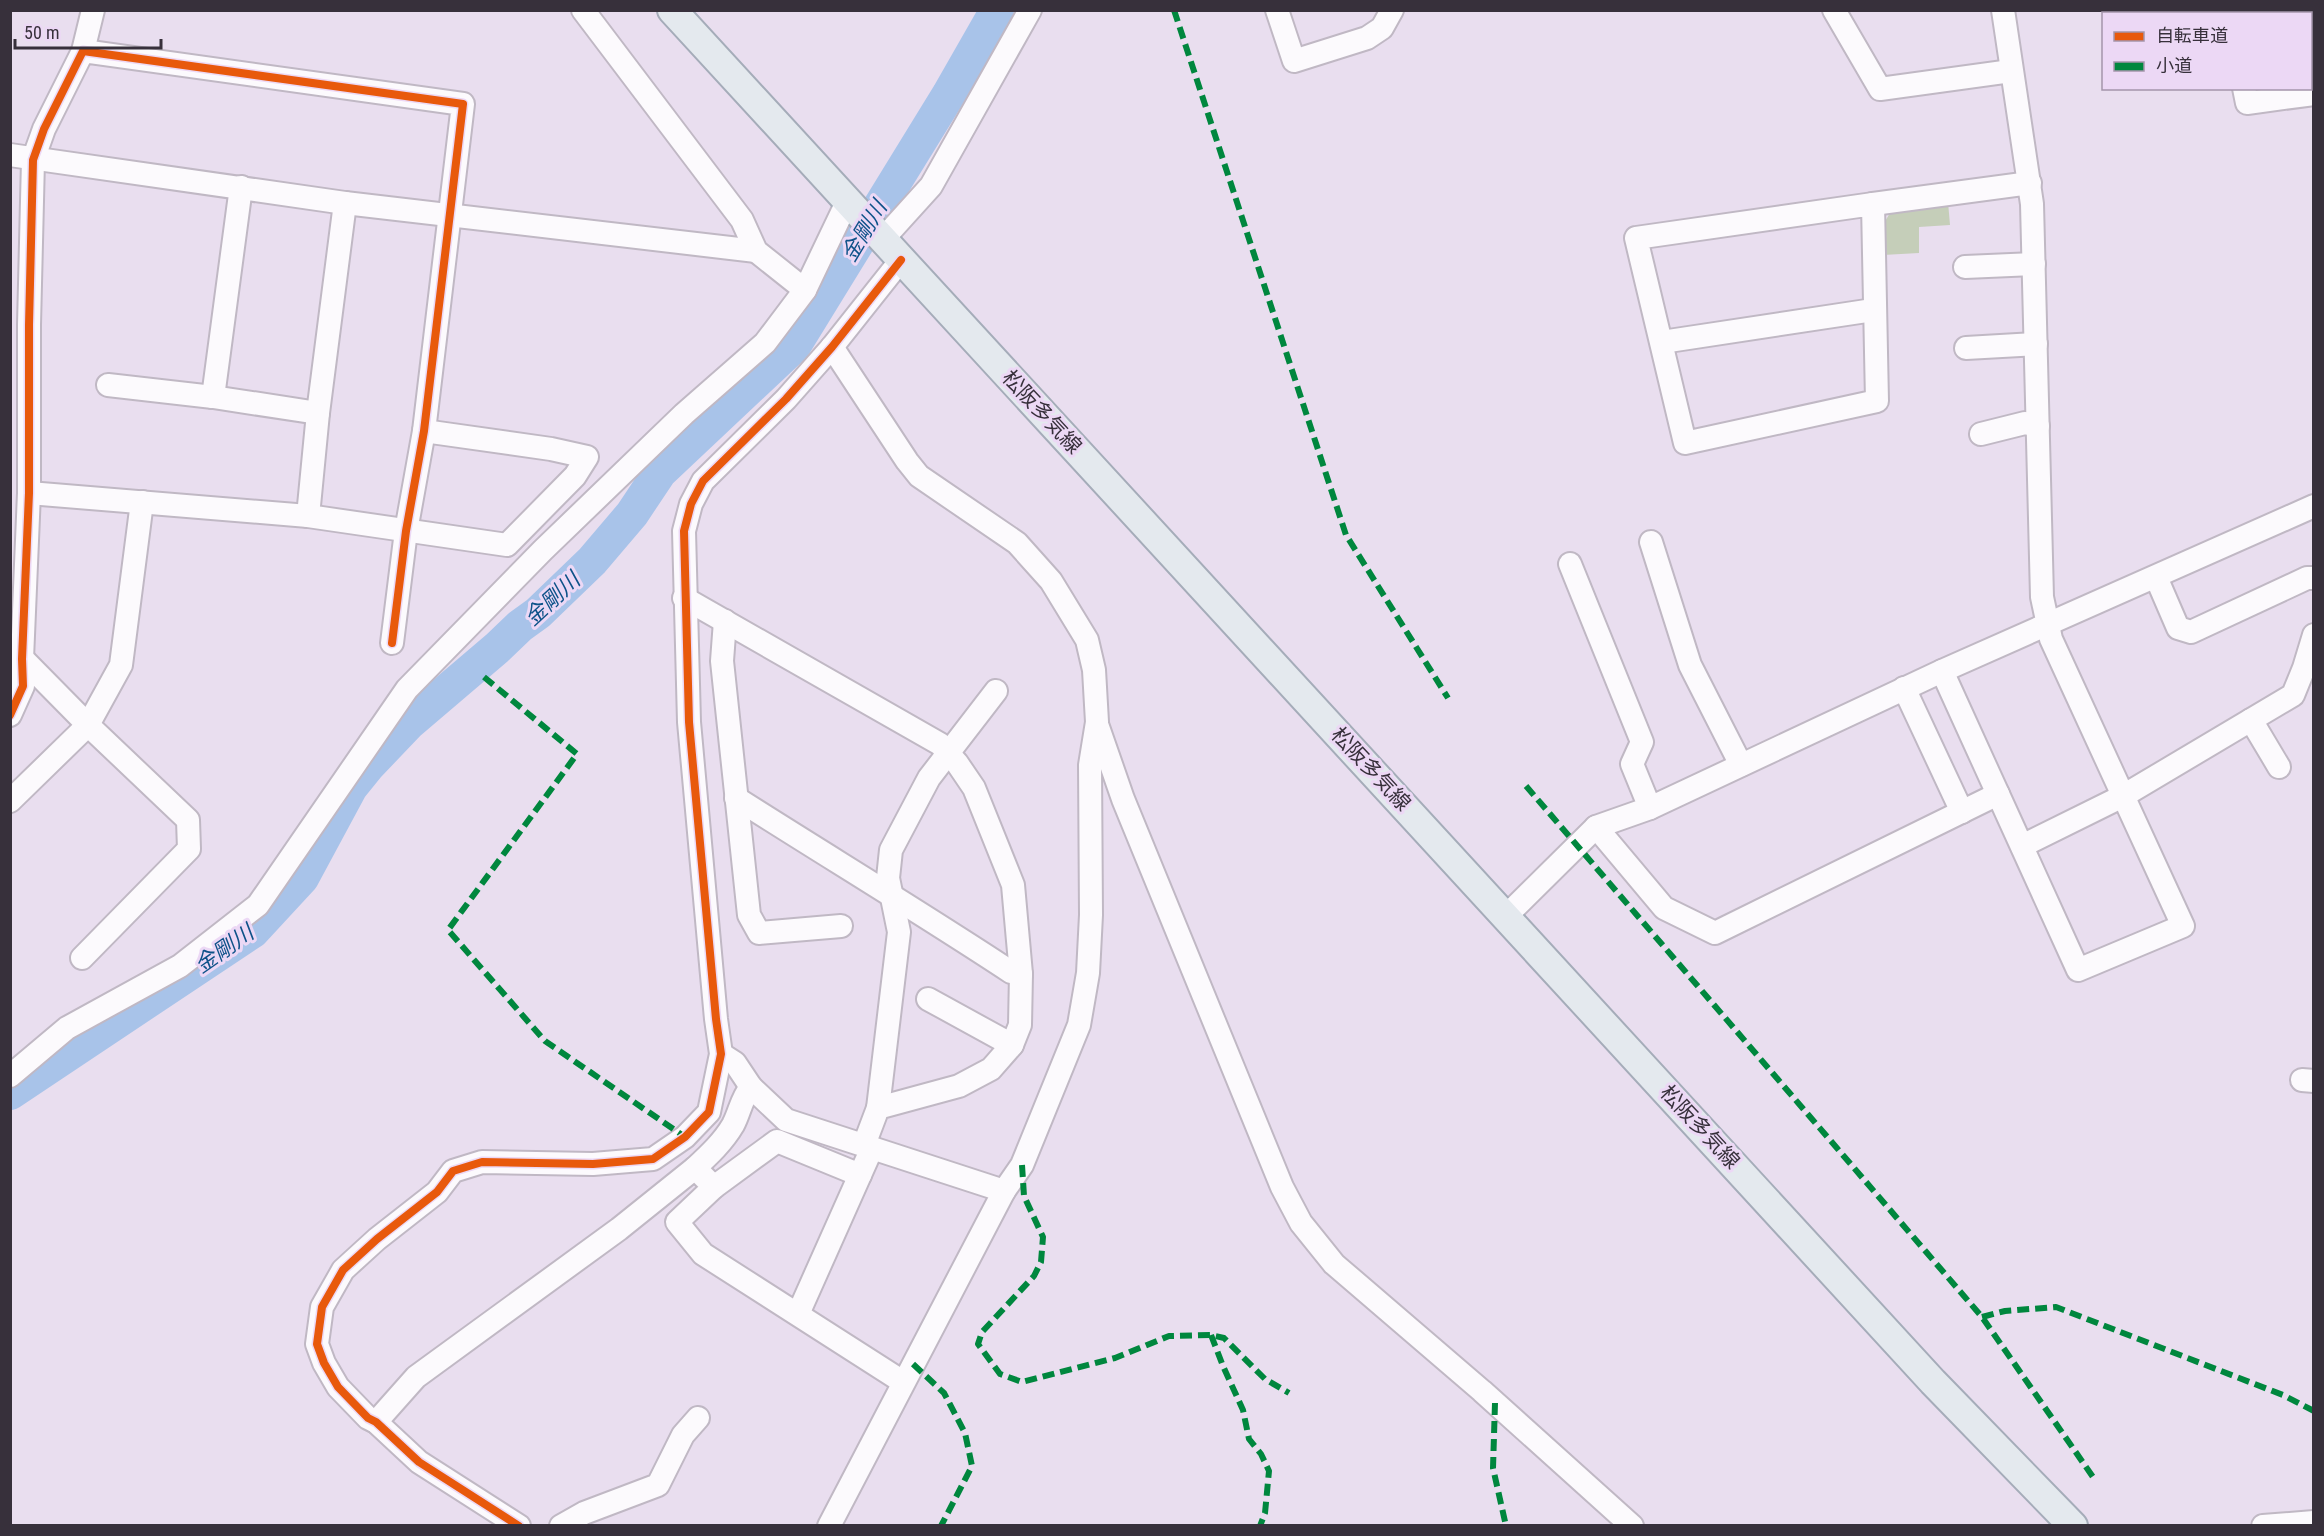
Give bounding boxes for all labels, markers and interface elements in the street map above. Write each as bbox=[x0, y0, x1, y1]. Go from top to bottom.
scale bar bbox=[15, 12, 160, 50]
legend bbox=[2102, 12, 2312, 90]
text: 50 m bbox=[24, 22, 59, 43]
text: 自転車道 bbox=[2156, 25, 2228, 46]
text: 小道 bbox=[2156, 55, 2192, 76]
water label: 金剛川 bbox=[836, 195, 893, 266]
street label: 松阪多気線 bbox=[997, 365, 1087, 459]
water label: 金剛川 bbox=[519, 566, 586, 631]
street label: 松阪多気線 bbox=[1326, 722, 1416, 816]
water label: 金剛川 bbox=[190, 919, 260, 978]
street label: 松阪多気線 bbox=[1655, 1080, 1745, 1174]

